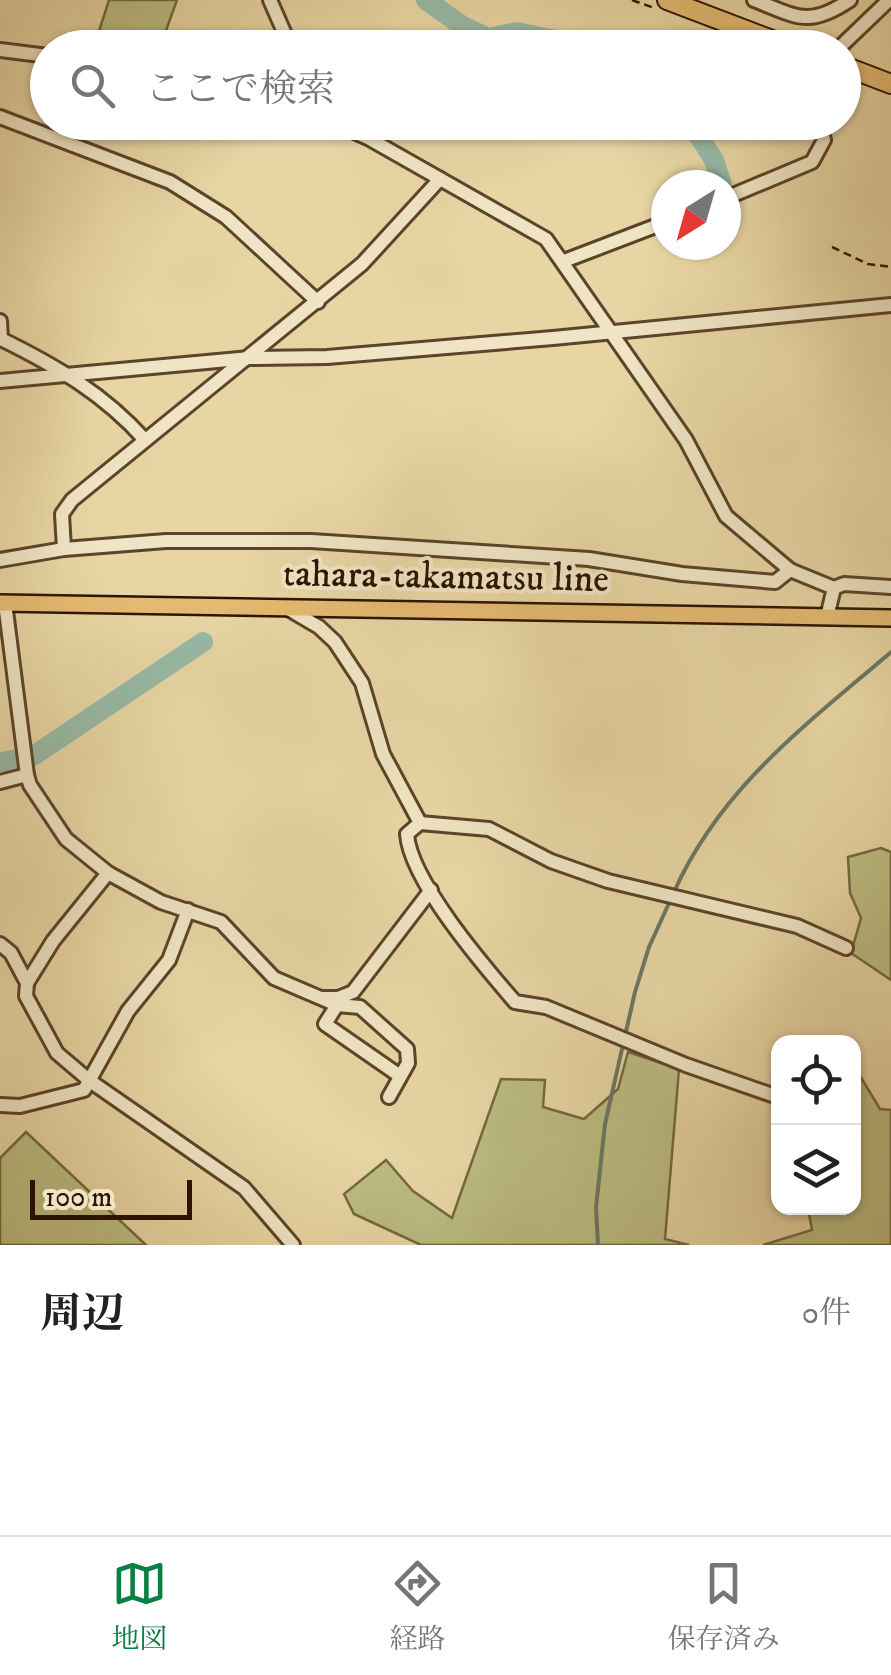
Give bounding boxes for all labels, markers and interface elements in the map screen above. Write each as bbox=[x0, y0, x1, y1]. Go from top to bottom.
search box bbox=[30, 30, 861, 140]
icon: search bbox=[65, 58, 120, 113]
text: ここで検索 bbox=[145, 66, 335, 114]
north arrow bbox=[651, 170, 741, 260]
street label: tahara-takamatsu line bbox=[283, 550, 609, 604]
map controls bbox=[771, 1035, 861, 1215]
button: locate bbox=[771, 1035, 861, 1125]
button: layers bbox=[771, 1125, 861, 1215]
scale bar bbox=[30, 1175, 192, 1220]
text: 100 m bbox=[45, 1180, 112, 1215]
text: 周辺 bbox=[40, 1289, 124, 1341]
text: 0件 bbox=[802, 1294, 851, 1334]
tab: 地図 bbox=[111, 1556, 167, 1657]
tab: 経路 bbox=[389, 1556, 446, 1657]
tab: 保存済み bbox=[668, 1556, 780, 1657]

